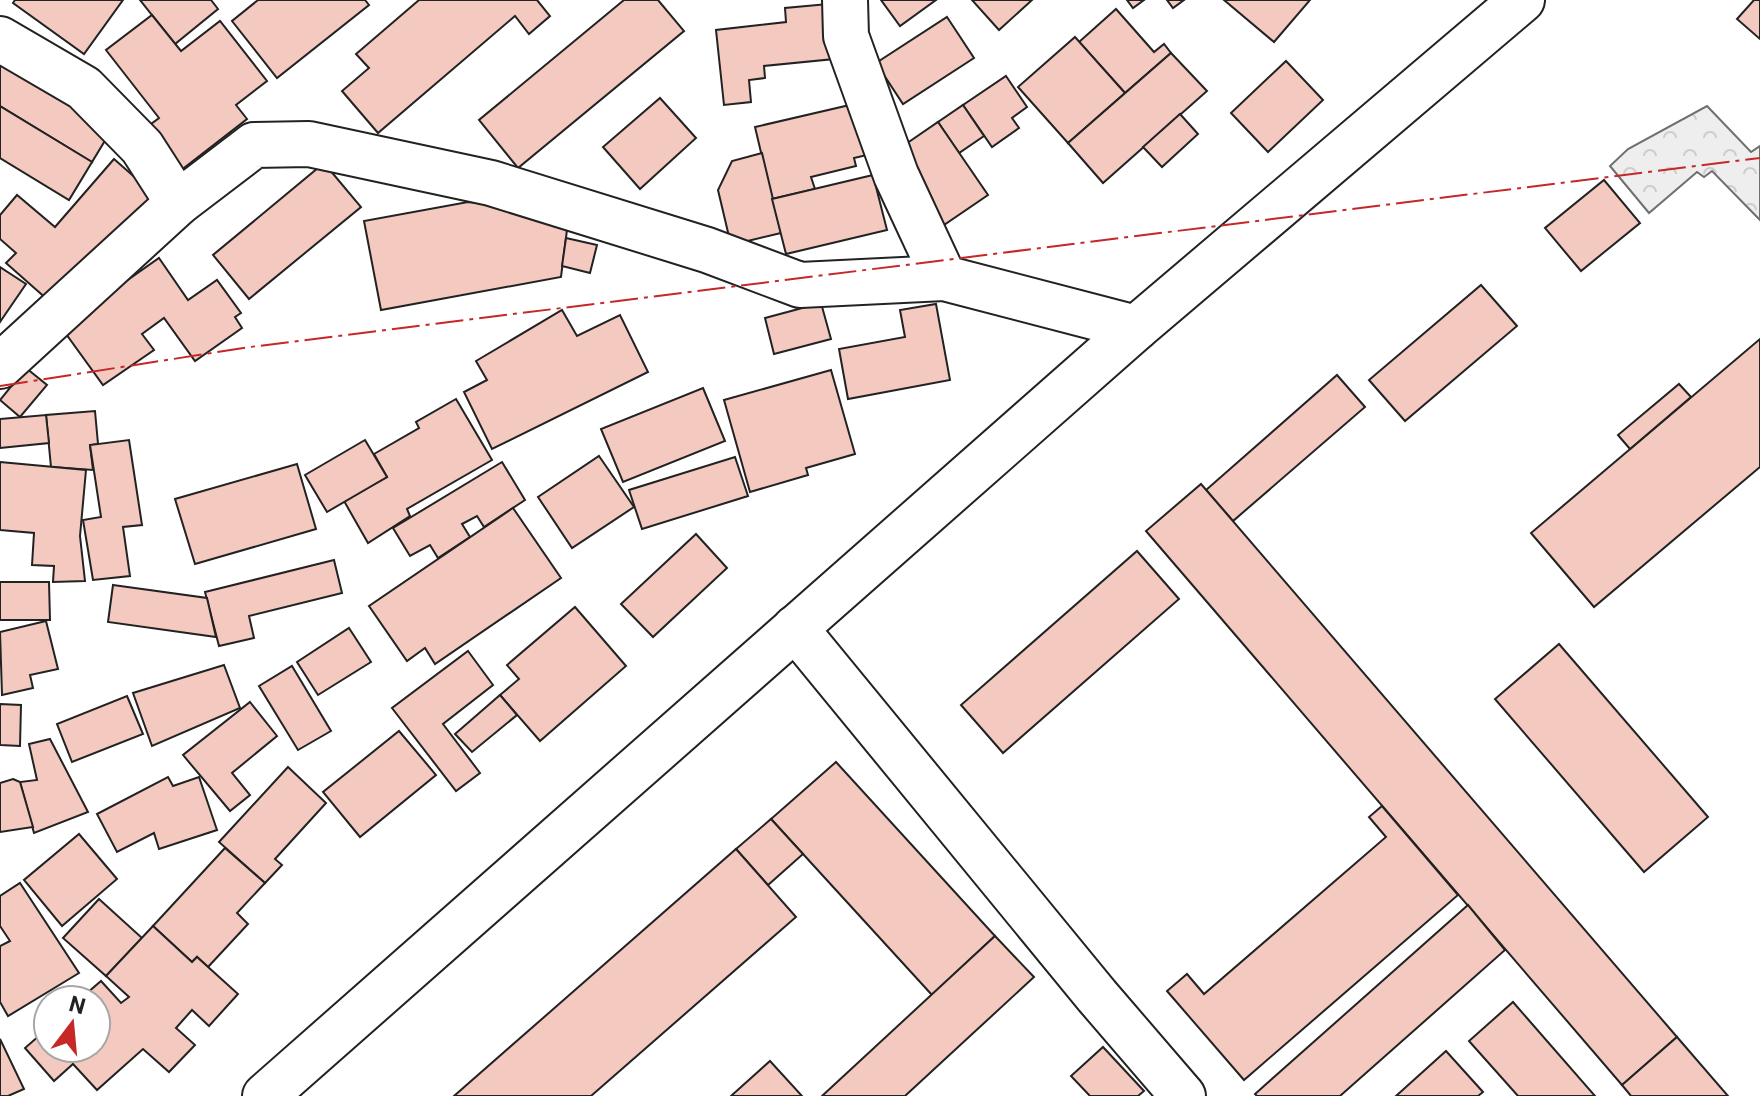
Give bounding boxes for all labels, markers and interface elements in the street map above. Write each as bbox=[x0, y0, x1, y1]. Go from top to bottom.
north arrow bbox=[32, 984, 112, 1064]
text: N bbox=[66, 991, 88, 1019]

